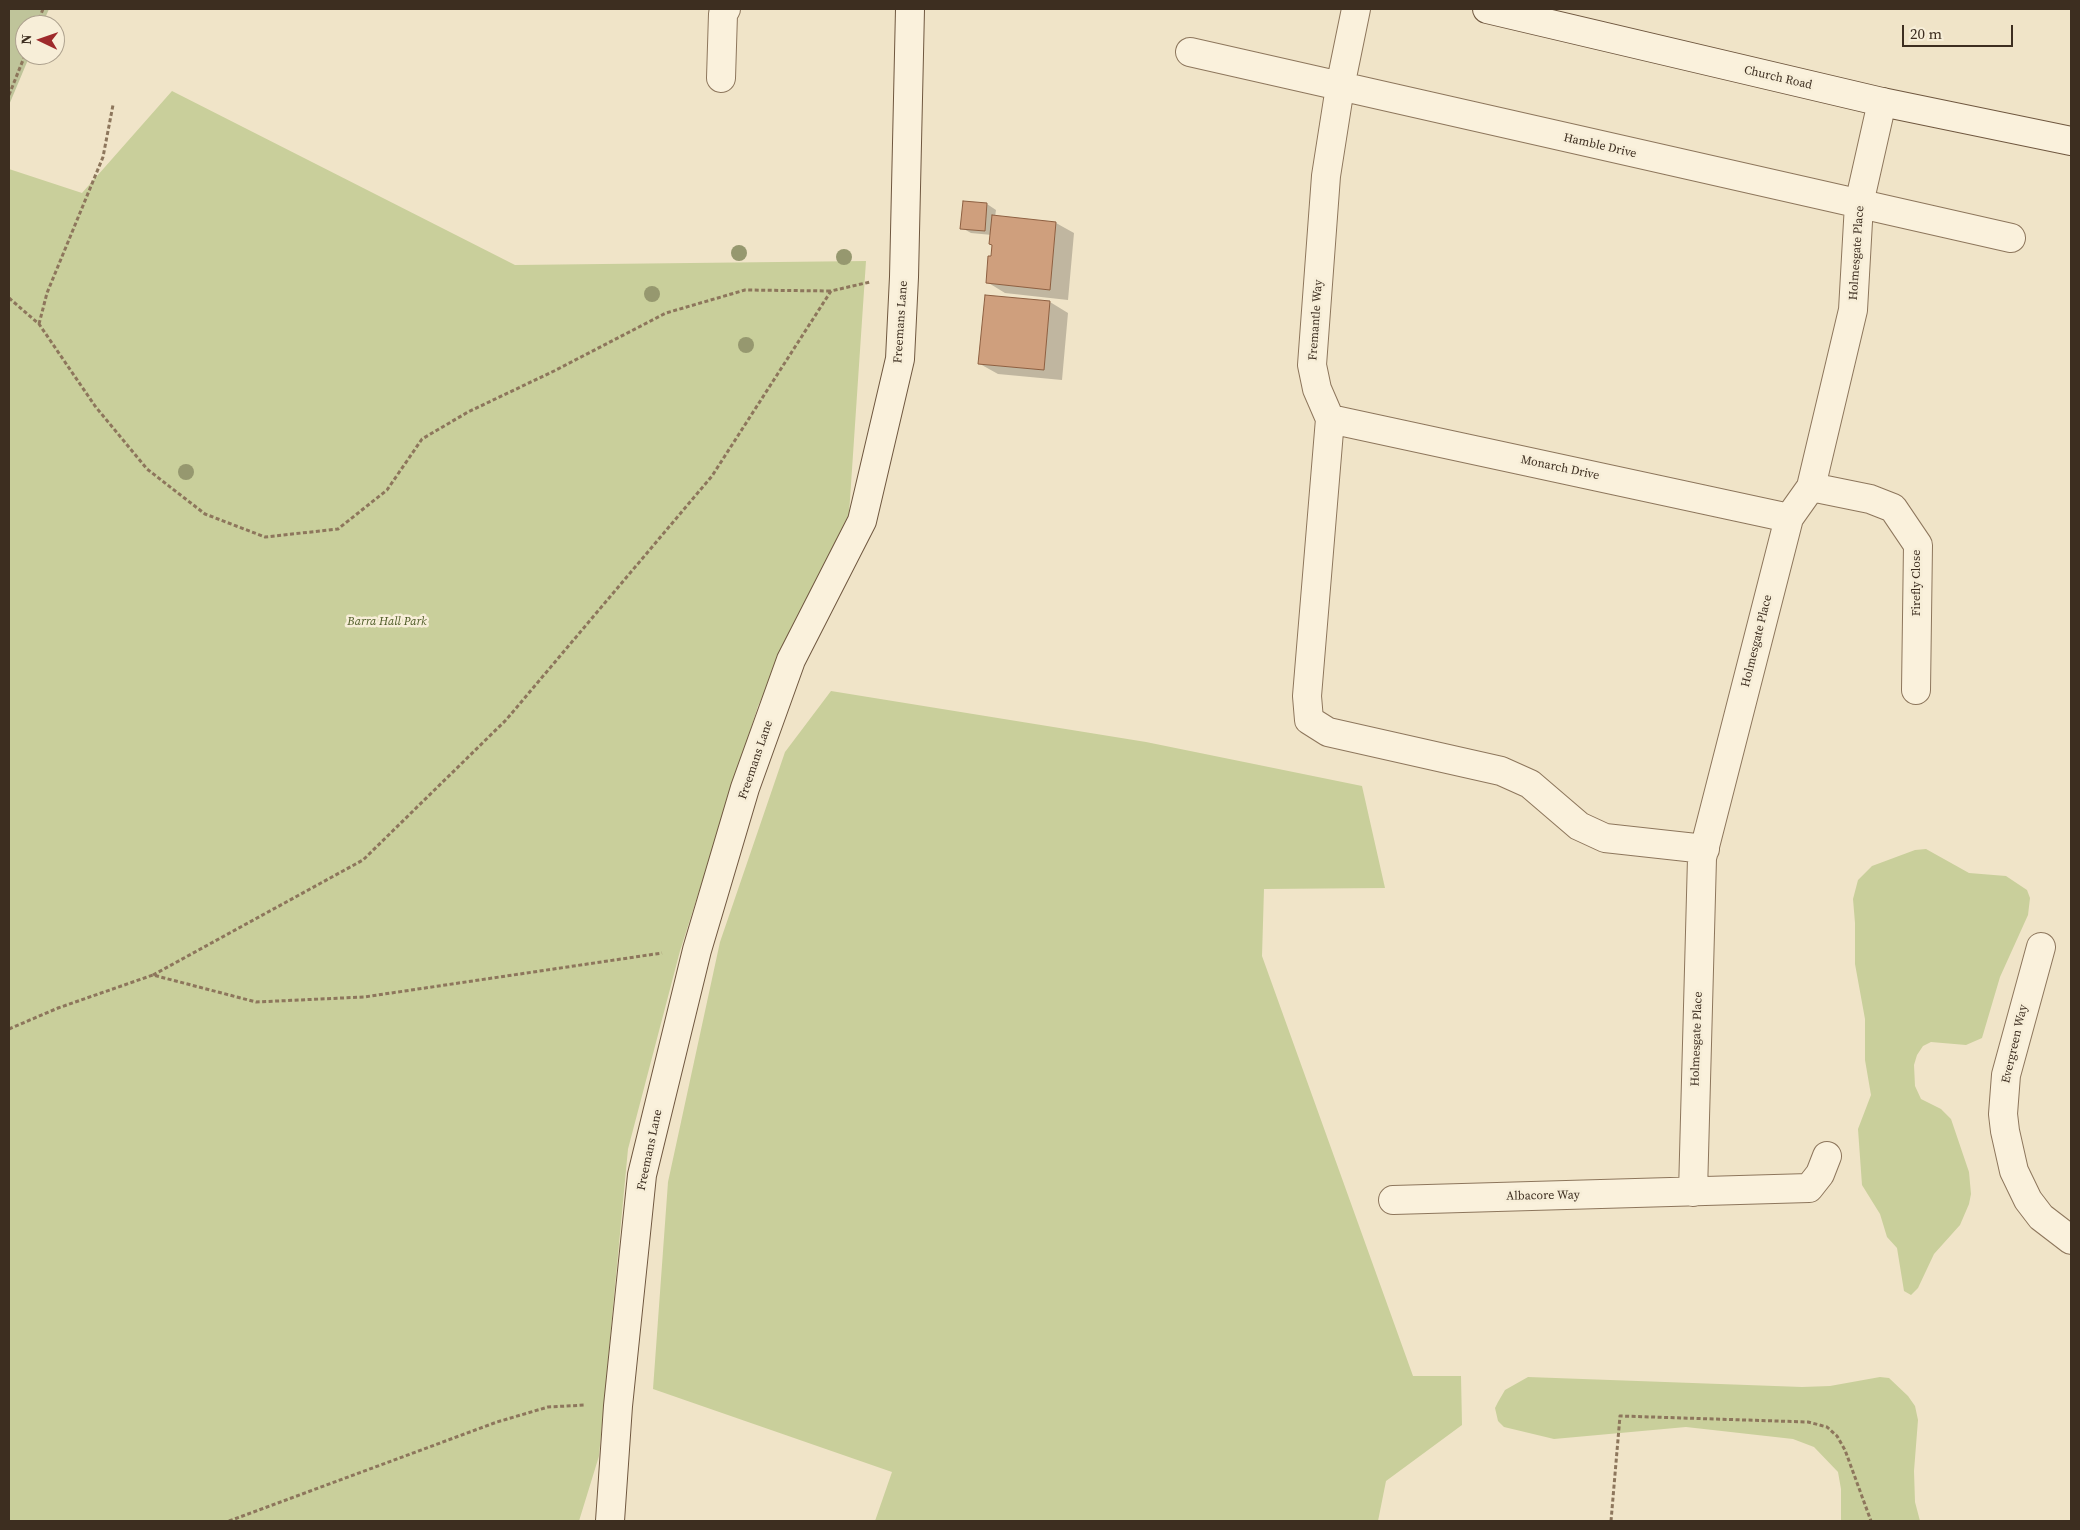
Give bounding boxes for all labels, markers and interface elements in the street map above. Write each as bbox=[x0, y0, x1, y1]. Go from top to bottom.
north arrow bbox=[15, 15, 65, 65]
scale bar bbox=[1905, 15, 2016, 47]
text: 20 m bbox=[1910, 23, 1942, 44]
text: N bbox=[16, 34, 36, 45]
street label: Church Road bbox=[1742, 63, 1814, 93]
street label: Hamble Drive bbox=[1562, 131, 1638, 161]
street label: Holmesgate Place bbox=[1847, 205, 1867, 301]
street label: Fremantle Way bbox=[1306, 279, 1326, 361]
street label: Freemans Lane bbox=[891, 280, 911, 364]
street label: Monarch Drive bbox=[1519, 453, 1601, 483]
street label: Firefly Close bbox=[1910, 550, 1924, 616]
street label: Holmesgate Place bbox=[1739, 593, 1775, 689]
park label: Barra Hall Park bbox=[347, 615, 427, 629]
street label: Freemans Lane bbox=[736, 719, 776, 801]
street label: Holmesgate Place bbox=[1688, 991, 1706, 1087]
street label: Evergreen Way bbox=[1999, 1003, 2031, 1085]
street label: Freemans Lane bbox=[634, 1108, 666, 1192]
street label: Albacore Way bbox=[1506, 1188, 1580, 1204]

